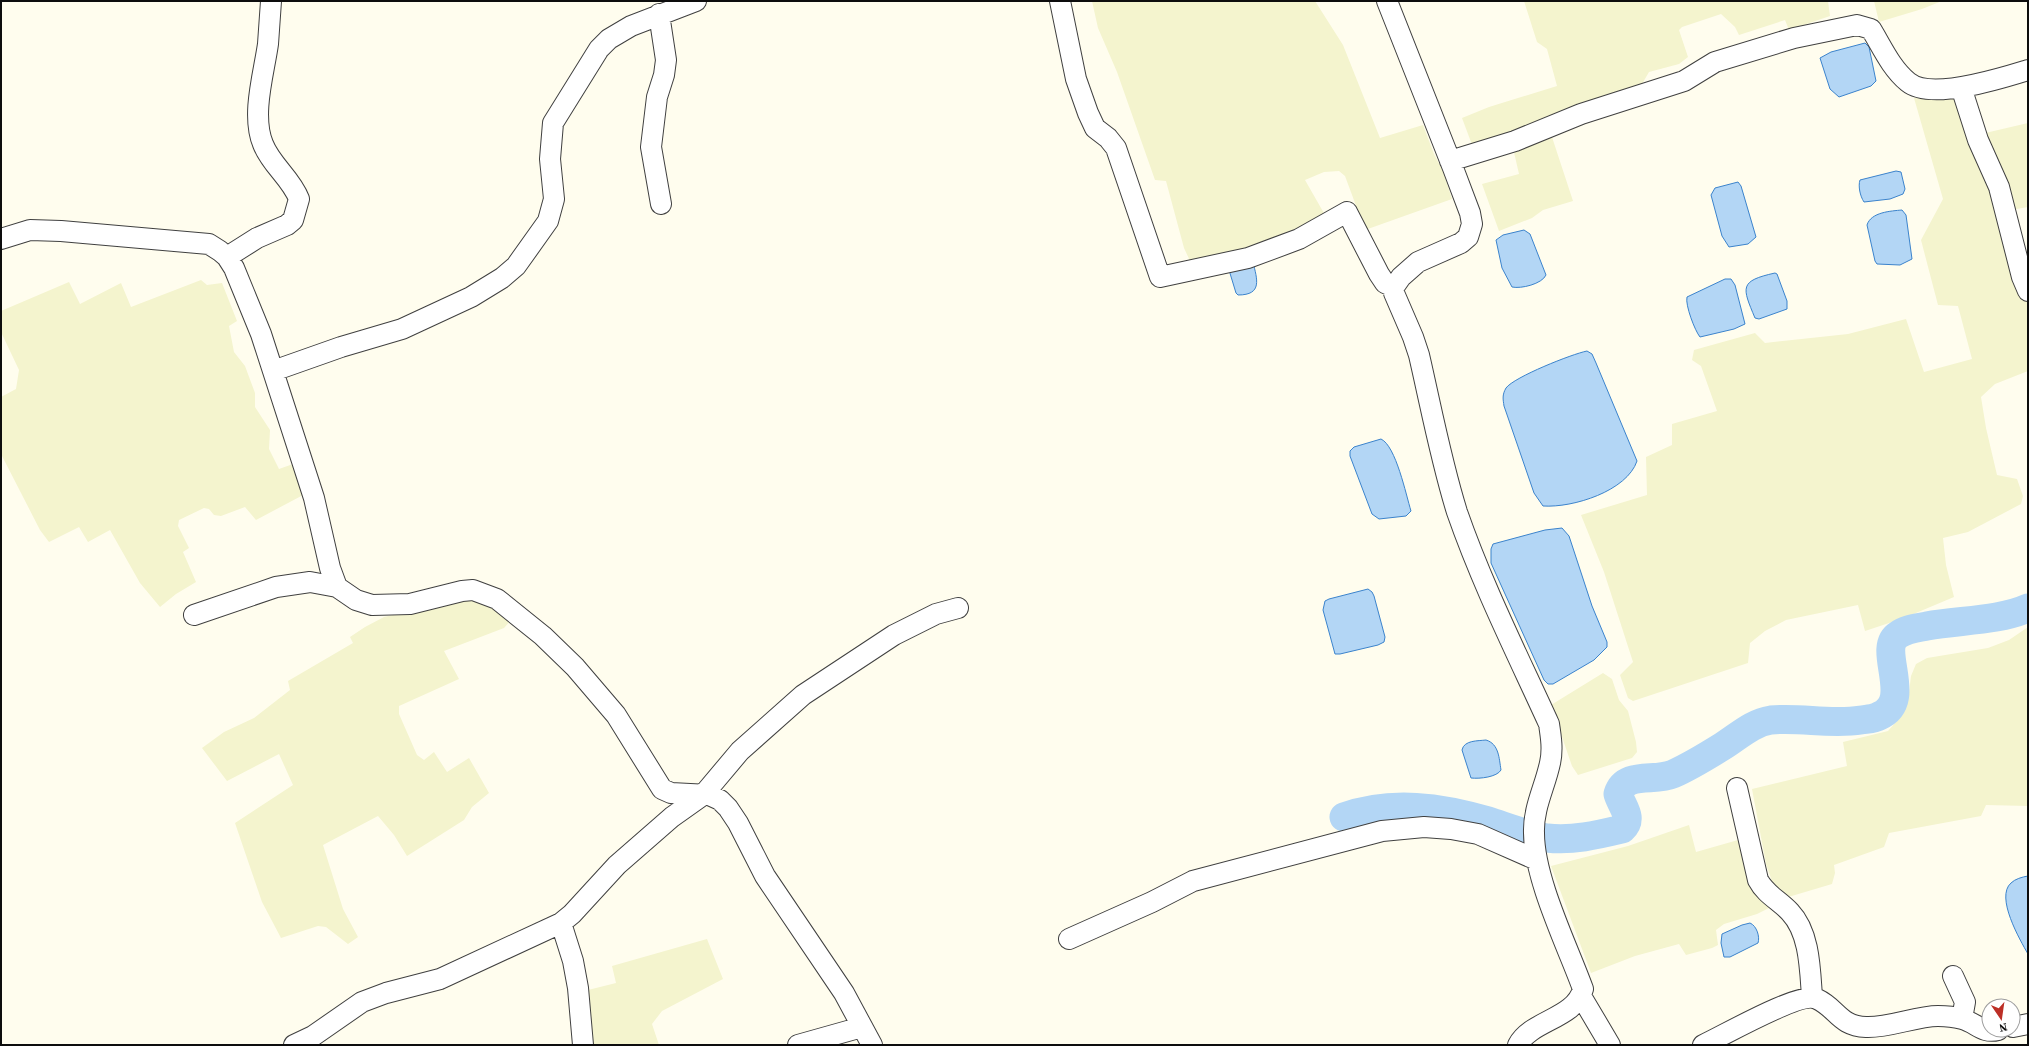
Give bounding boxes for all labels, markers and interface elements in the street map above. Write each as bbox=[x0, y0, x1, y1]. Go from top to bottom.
north arrow bbox=[1981, 998, 2021, 1038]
text: N bbox=[1998, 1019, 2009, 1035]

